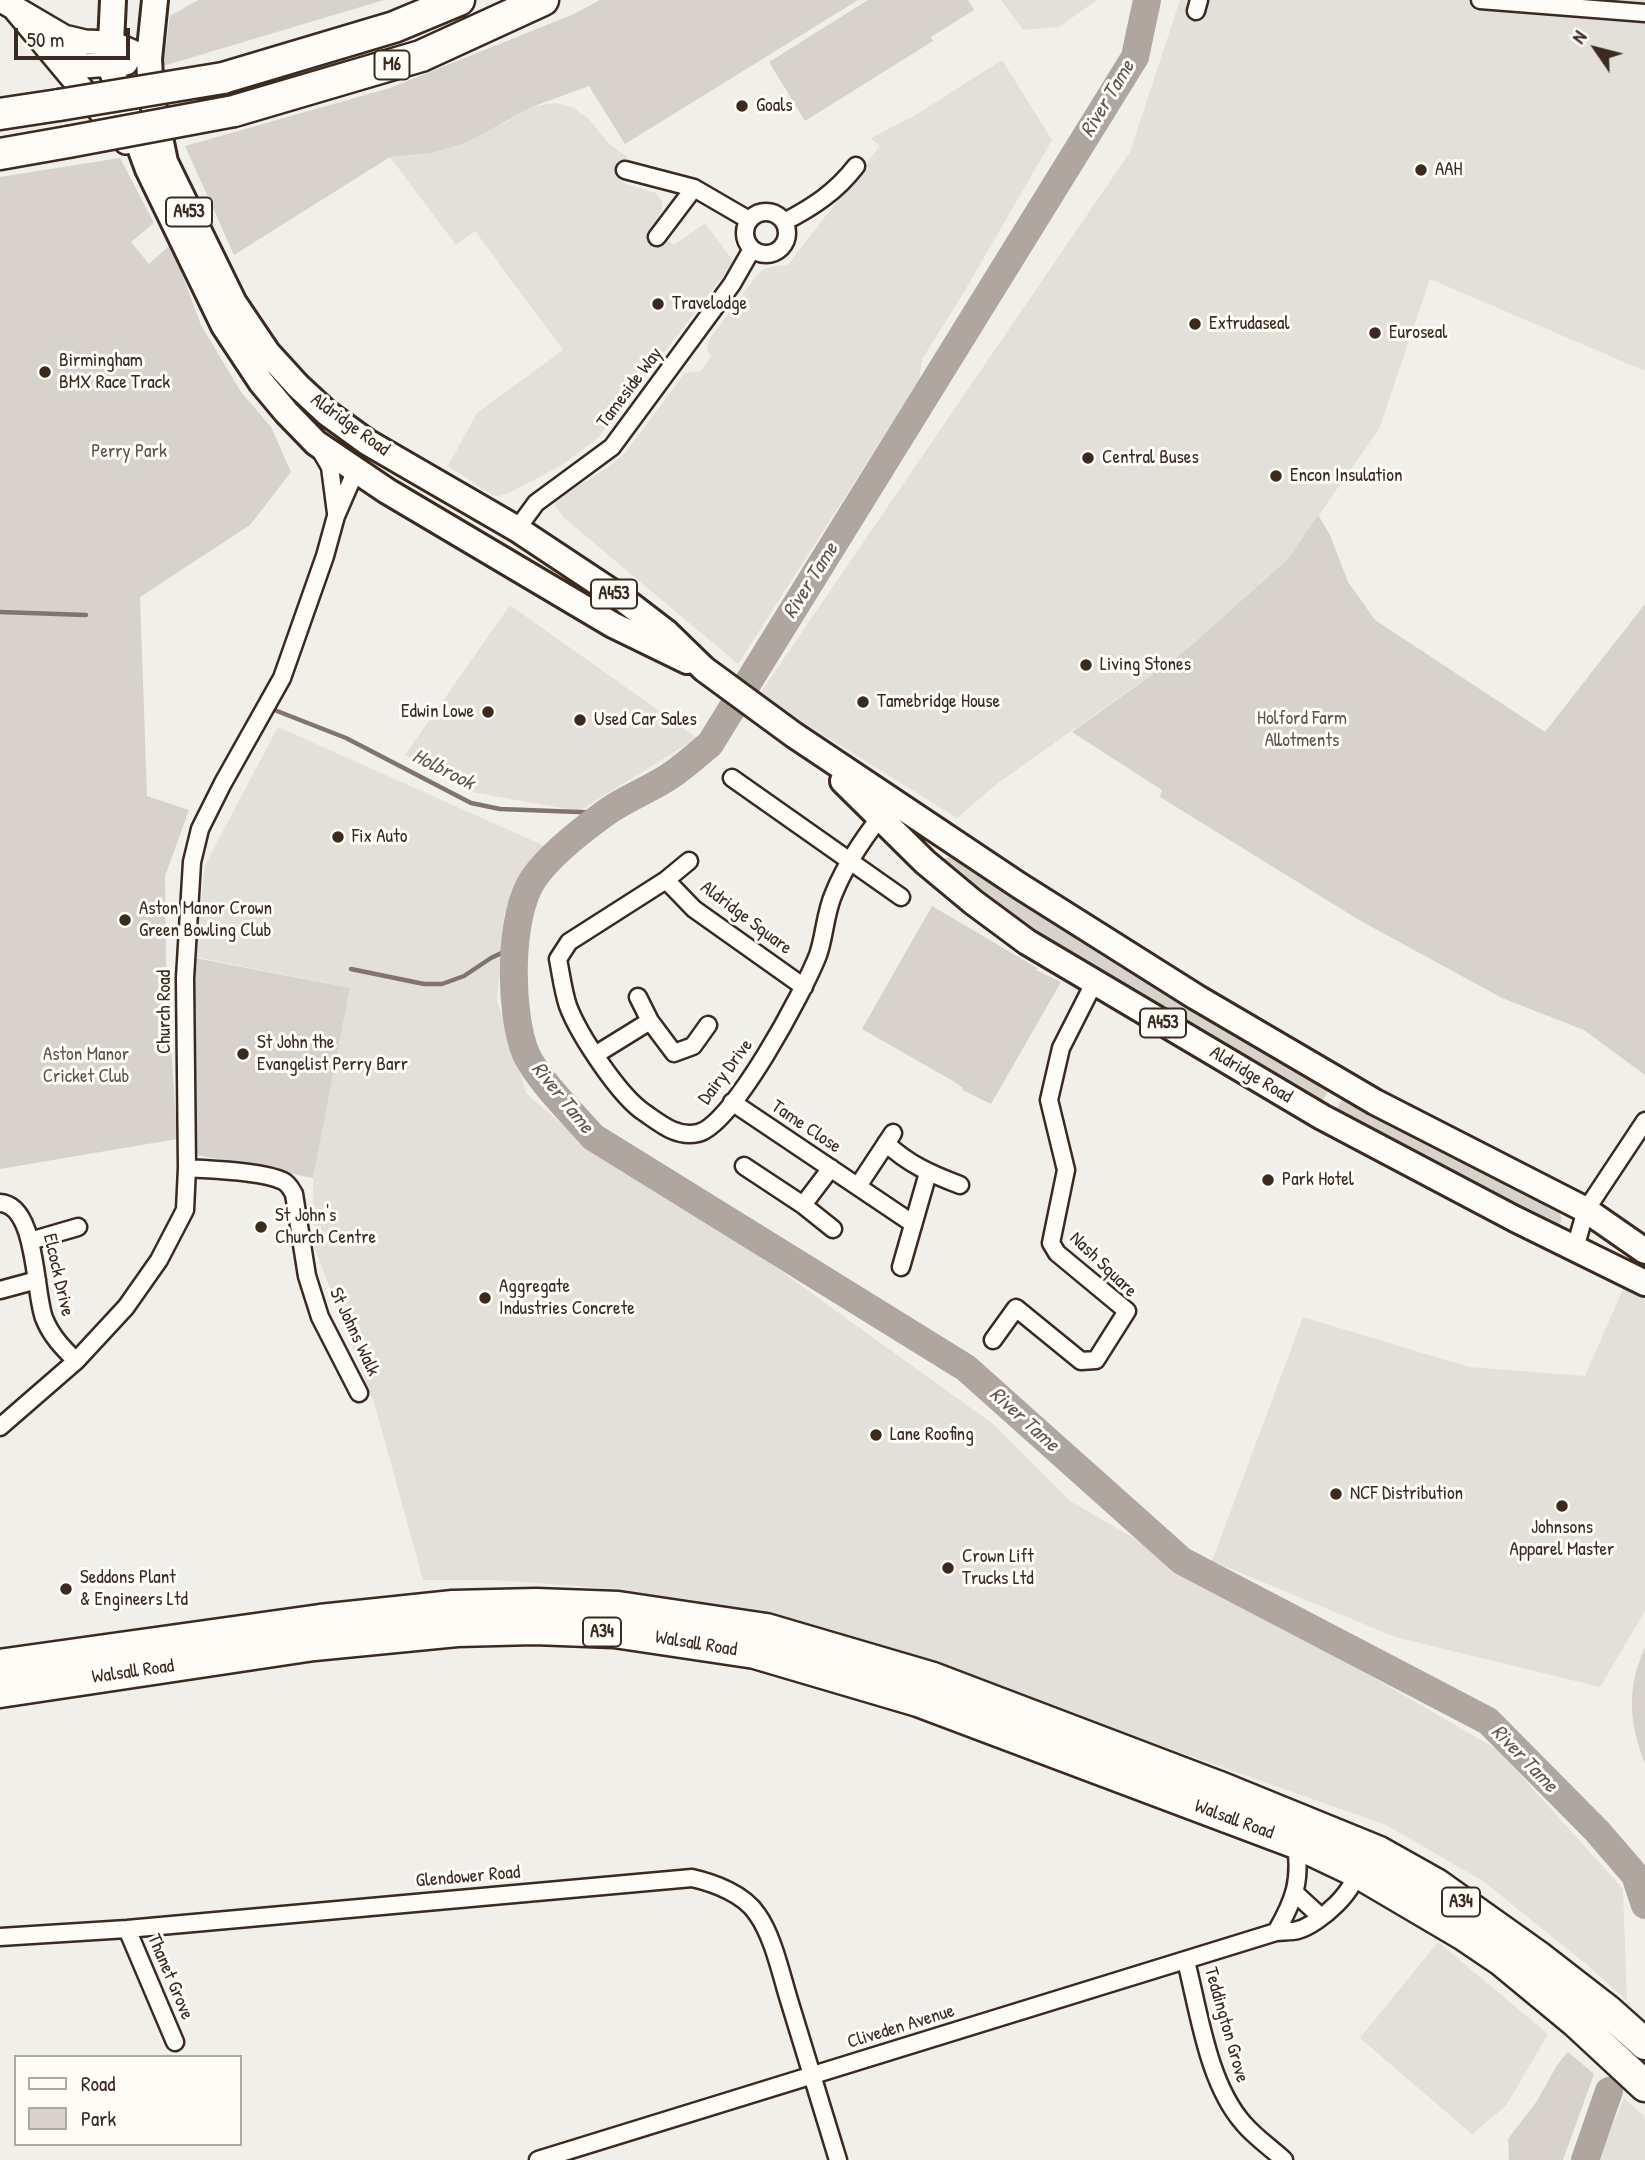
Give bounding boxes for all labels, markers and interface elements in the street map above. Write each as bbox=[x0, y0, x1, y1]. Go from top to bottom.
scale bar bbox=[18, 14, 133, 58]
north arrow bbox=[1561, 14, 1631, 84]
text: 50 m bbox=[27, 25, 64, 54]
text: N bbox=[1565, 25, 1592, 49]
road number: M6 bbox=[374, 51, 410, 80]
water label: River Tame bbox=[1075, 56, 1141, 142]
place label: Goals bbox=[756, 95, 793, 117]
marker: Goals bbox=[734, 98, 750, 114]
place label: AAH bbox=[1435, 159, 1462, 181]
marker: AAH bbox=[1413, 162, 1429, 178]
road number: A453 bbox=[166, 197, 212, 226]
place label: Travelodge bbox=[672, 293, 747, 315]
marker: Travelodge bbox=[650, 296, 666, 312]
place label: Extrudaseal bbox=[1209, 313, 1290, 335]
marker: Extrudaseal bbox=[1187, 316, 1203, 332]
place label: Euroseal bbox=[1389, 322, 1447, 344]
marker: Euroseal bbox=[1367, 325, 1383, 341]
street label: Tameside Way bbox=[592, 343, 668, 433]
place label: Birmingham BMX Race Track bbox=[59, 350, 170, 394]
marker: Birmingham BMX Race Track bbox=[37, 364, 53, 380]
street label: Aldridge Road bbox=[306, 389, 394, 461]
park label: Perry Park bbox=[91, 441, 167, 463]
place label: Central Buses bbox=[1102, 447, 1199, 469]
marker: Central Buses bbox=[1080, 450, 1096, 466]
place label: Encon Insulation bbox=[1290, 465, 1402, 487]
marker: Encon Insulation bbox=[1268, 468, 1284, 484]
water label: River Tame bbox=[778, 538, 844, 624]
road number: A453 bbox=[591, 580, 637, 608]
place label: Living Stones bbox=[1100, 654, 1191, 676]
marker: Living Stones bbox=[1078, 657, 1094, 673]
place label: Tamebridge House bbox=[877, 691, 1000, 713]
marker: Tamebridge House bbox=[855, 694, 871, 710]
place label: Edwin Lowe bbox=[401, 701, 474, 723]
marker: Edwin Lowe bbox=[480, 704, 496, 720]
park label: Holford Farm Allotments bbox=[1257, 708, 1347, 752]
place label: Used Car Sales bbox=[594, 709, 697, 731]
marker: Used Car Sales bbox=[572, 712, 588, 728]
water label: Holbrook bbox=[408, 744, 478, 796]
place label: Fix Auto bbox=[352, 826, 407, 848]
marker: Fix Auto bbox=[330, 829, 346, 845]
street label: Aldridge Square bbox=[696, 876, 796, 960]
place label: Aston Manor Crown Green Bowling Club bbox=[139, 898, 272, 942]
marker: Aston Manor Crown Green Bowling Club bbox=[117, 912, 133, 928]
street label: Church Road bbox=[154, 970, 176, 1054]
road number: A453 bbox=[1140, 1008, 1186, 1038]
place label: St John the Evangelist Perry Barr bbox=[257, 1032, 408, 1076]
street label: Dairy Drive bbox=[694, 1035, 758, 1109]
street label: Aldridge Road bbox=[1206, 1041, 1296, 1109]
park label: Aston Manor Cricket Club bbox=[43, 1044, 129, 1088]
marker: St John the Evangelist Perry Barr bbox=[235, 1046, 251, 1062]
water label: River Tame bbox=[526, 1057, 598, 1139]
street label: Tame Close bbox=[767, 1095, 845, 1159]
place label: Park Hotel bbox=[1282, 1169, 1354, 1191]
marker: Park Hotel bbox=[1260, 1172, 1276, 1188]
place label: St John's Church Centre bbox=[275, 1205, 376, 1249]
marker: St John's Church Centre bbox=[253, 1219, 269, 1235]
street label: Nash Square bbox=[1065, 1227, 1141, 1303]
street label: Elcock Drive bbox=[37, 1232, 79, 1318]
place label: Aggregate Industries Concrete bbox=[499, 1276, 635, 1320]
street label: St Johns Walk bbox=[324, 1284, 384, 1380]
marker: Aggregate Industries Concrete bbox=[477, 1290, 493, 1306]
water label: River Tame bbox=[984, 1382, 1064, 1458]
place label: Lane Roofing bbox=[890, 1424, 974, 1446]
marker: Lane Roofing bbox=[868, 1427, 884, 1443]
place label: NCF Distribution bbox=[1350, 1483, 1463, 1505]
marker: NCF Distribution bbox=[1328, 1486, 1344, 1502]
marker: Johnsons Apparel Master bbox=[1554, 1498, 1570, 1514]
place label: Johnsons Apparel Master bbox=[1510, 1517, 1614, 1561]
place label: Crown Lift Trucks Ltd bbox=[962, 1546, 1034, 1590]
marker: Crown Lift Trucks Ltd bbox=[940, 1560, 956, 1576]
place label: Seddons Plant & Engineers Ltd bbox=[80, 1567, 188, 1611]
marker: Seddons Plant & Engineers Ltd bbox=[58, 1581, 74, 1597]
road number: A34 bbox=[583, 1618, 621, 1646]
street label: Walsall Road bbox=[653, 1626, 739, 1662]
street label: Walsall Road bbox=[90, 1655, 176, 1689]
water label: River Tame bbox=[1486, 1720, 1562, 1798]
street label: Walsall Road bbox=[1191, 1795, 1277, 1845]
street label: Glendower Road bbox=[415, 1861, 521, 1893]
road number: A34 bbox=[1442, 1888, 1480, 1916]
street label: Thanet Grove bbox=[142, 1931, 198, 2023]
street label: Teddington Grove bbox=[1199, 1965, 1253, 2085]
street label: Cliveden Avenue bbox=[845, 2000, 957, 2054]
legend bbox=[14, 2055, 242, 2146]
text: Road bbox=[81, 2069, 115, 2098]
text: Park bbox=[81, 2104, 116, 2133]

